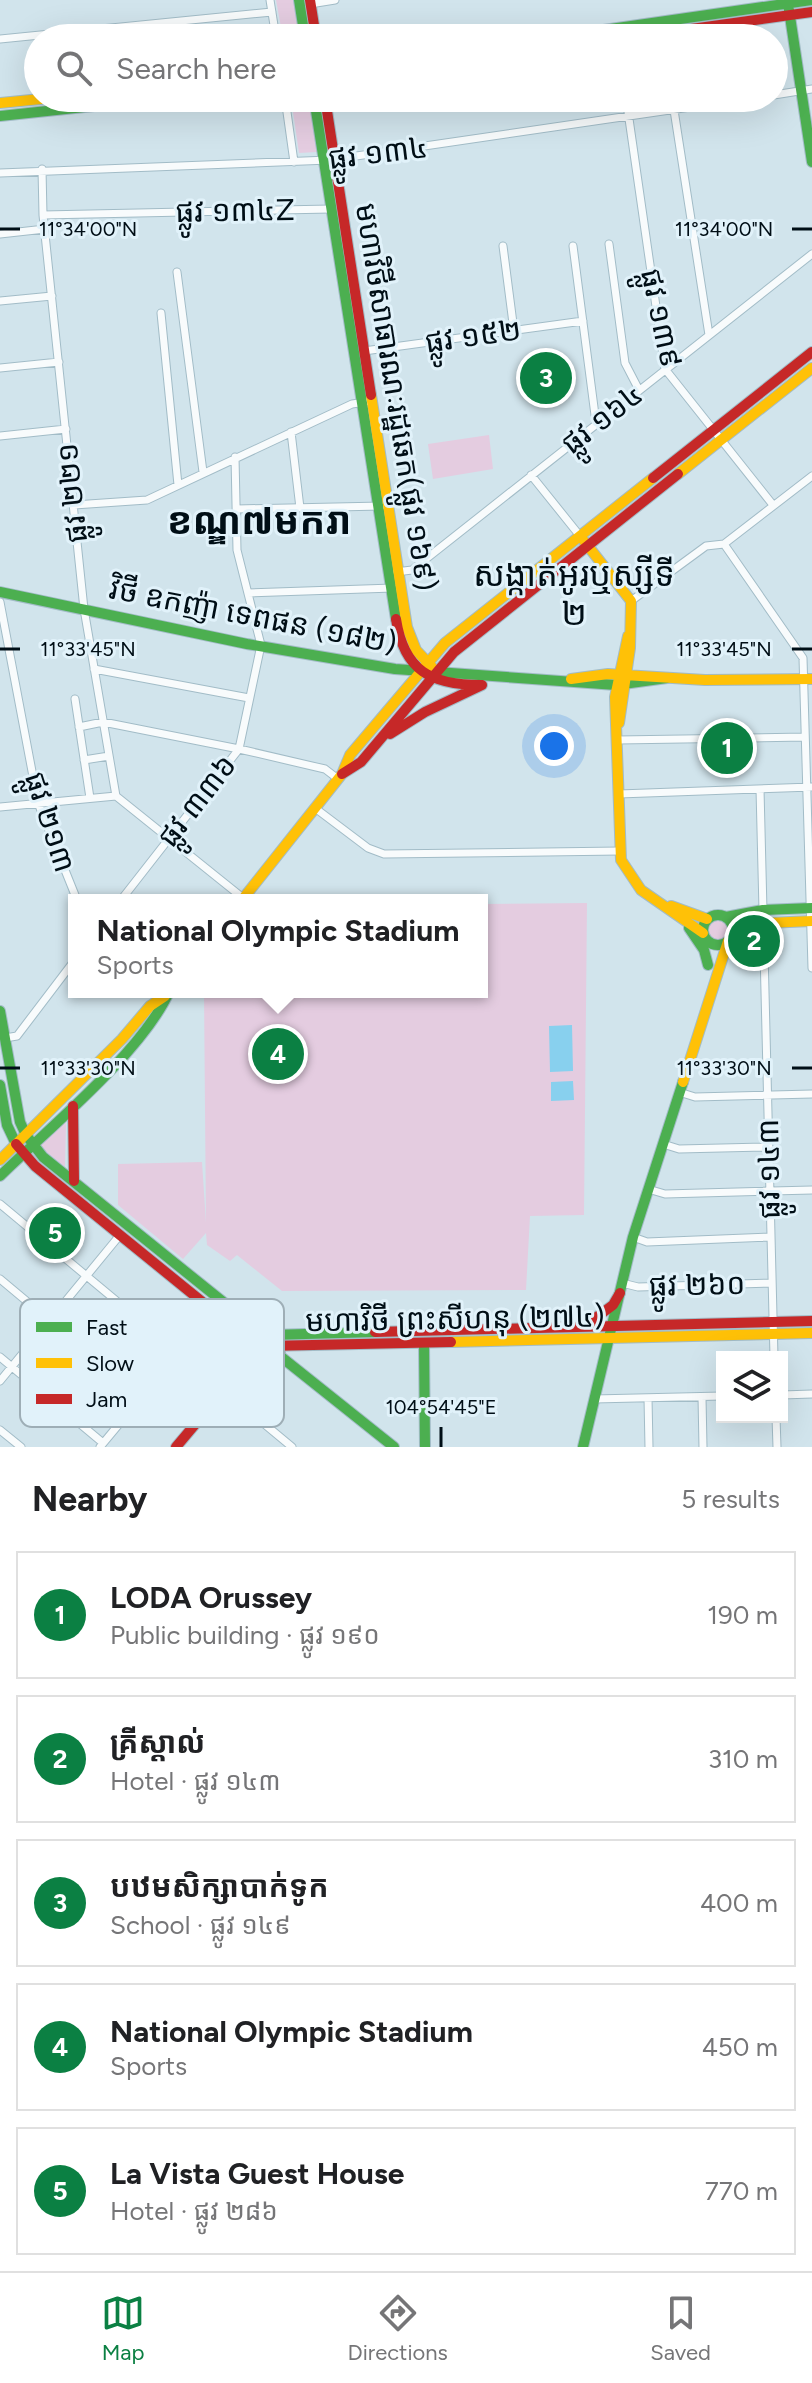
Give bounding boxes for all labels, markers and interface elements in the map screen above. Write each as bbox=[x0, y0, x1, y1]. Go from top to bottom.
search box bbox=[24, 24, 788, 112]
icon: search bbox=[52, 46, 96, 90]
text: Search here bbox=[116, 50, 276, 87]
street label: ផ្លូវ ១៣៤ bbox=[326, 128, 431, 185]
street label: ផ្លូវ ១៣៤Z bbox=[175, 191, 295, 238]
street label: មហាវិថីសាធារណៈរដ្ឋឆេក(ផ្លូវ ១៦៩) bbox=[340, 201, 445, 595]
text: 11°34'00"N bbox=[39, 217, 137, 241]
text: 11°34'00"N bbox=[675, 217, 773, 241]
street label: ផ្លូវ ១៣៩ bbox=[625, 265, 690, 372]
street label: ផ្លូវ ១៥២ bbox=[422, 310, 525, 368]
pin: 3 bbox=[520, 348, 572, 408]
street label: ផ្លូវ ១៦៤ bbox=[554, 375, 655, 468]
street label: ផ្លូវ ២២១ bbox=[48, 440, 103, 545]
district label: ខណ្ឌ៧មករា bbox=[167, 498, 351, 545]
district label: សង្កាត់អូរឬស្សីទី ២ bbox=[473, 554, 675, 634]
street label: វិថី ឧកញ៉ា ទេពផន (១៨២) bbox=[106, 569, 400, 662]
text: 11°33'45"N bbox=[40, 637, 136, 661]
text: 11°33'45"N bbox=[676, 637, 772, 661]
pin: 1 bbox=[701, 718, 753, 778]
your location bbox=[534, 726, 574, 766]
street label: ផ្លូវ ៣៣៦ bbox=[149, 747, 250, 859]
street label: ផ្លូវ ២១៣ bbox=[9, 767, 84, 879]
popup bbox=[68, 894, 488, 998]
pin: 2 bbox=[728, 911, 780, 971]
text: National Olympic Stadium bbox=[97, 912, 459, 949]
text: Sports bbox=[97, 949, 174, 981]
pin: 4 bbox=[252, 1024, 304, 1084]
text: 11°33'30"N bbox=[40, 1056, 136, 1080]
text: 11°33'30"N bbox=[676, 1056, 772, 1080]
street label: ផ្លូវ ១៤៣ bbox=[749, 1118, 796, 1219]
pin: 5 bbox=[29, 1203, 81, 1263]
street label: ផ្លូវ ២៦០ bbox=[648, 1265, 746, 1312]
street label: មហាវិថី ព្រះសីហនុ (២៧៤) bbox=[305, 1297, 605, 1340]
legend bbox=[20, 1299, 284, 1427]
text: Fast bbox=[86, 1314, 128, 1341]
text: Slow bbox=[86, 1350, 135, 1377]
map controls bbox=[716, 1351, 788, 1423]
button: layers bbox=[716, 1351, 788, 1423]
text: Jam bbox=[86, 1386, 127, 1413]
text: 104°54'45"E bbox=[386, 1395, 496, 1419]
text: Nearby bbox=[32, 1479, 147, 1520]
text: 5 results bbox=[681, 1483, 780, 1515]
text: LODA Orussey bbox=[110, 1579, 312, 1616]
text: 1 bbox=[55, 1599, 65, 1631]
text: 190 m bbox=[707, 1599, 778, 1631]
text: Public building · ផ្លូវ ១៩០ bbox=[110, 1619, 380, 1651]
text: គ្រីស្តាល់ bbox=[110, 1724, 205, 1761]
text: 2 bbox=[52, 1743, 68, 1775]
text: 310 m bbox=[708, 1743, 778, 1775]
text: Hotel · ផ្លូវ ១៤៣ bbox=[110, 1765, 281, 1797]
text: បឋមសិក្សាបាក់ទូក bbox=[110, 1868, 329, 1905]
text: 3 bbox=[53, 1887, 67, 1919]
text: 400 m bbox=[700, 1887, 778, 1919]
text: School · ផ្លូវ ១៤៩ bbox=[110, 1909, 291, 1941]
text: National Olympic Stadium bbox=[110, 2013, 473, 2050]
text: 4 bbox=[52, 2031, 68, 2063]
text: 450 m bbox=[702, 2031, 778, 2063]
text: Sports bbox=[110, 2050, 187, 2082]
text: La Vista Guest House bbox=[110, 2155, 404, 2192]
text: 5 bbox=[52, 2175, 68, 2207]
text: 770 m bbox=[705, 2175, 778, 2207]
text: Hotel · ផ្លូវ ២៨៦ bbox=[110, 2195, 278, 2227]
tab: Map bbox=[101, 2291, 145, 2366]
tab: Directions bbox=[348, 2291, 448, 2366]
tab: Saved bbox=[650, 2291, 711, 2366]

